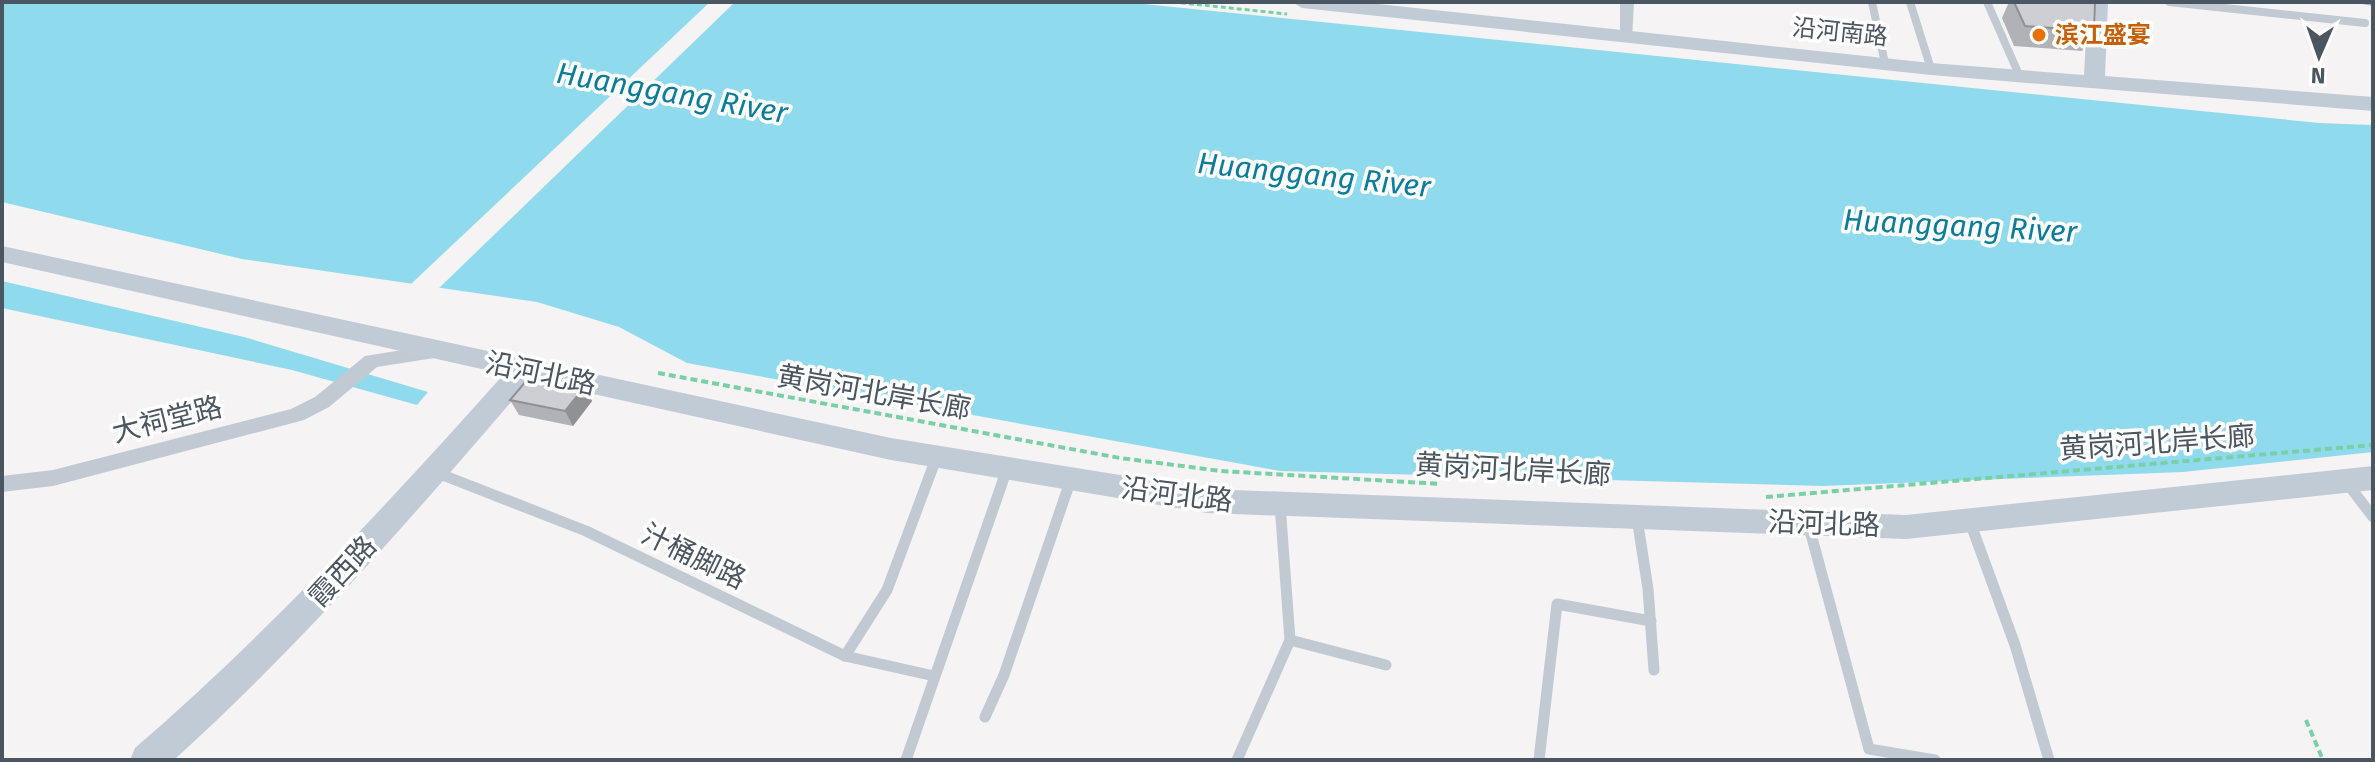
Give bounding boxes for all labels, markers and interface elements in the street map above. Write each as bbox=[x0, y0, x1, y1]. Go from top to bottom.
street label: 沿河南路 bbox=[1791, 13, 1889, 51]
north arrow bbox=[2279, 16, 2359, 96]
place label: 滨江盛宴 bbox=[2055, 21, 2151, 49]
marker: 滨江盛宴 bbox=[2030, 26, 2048, 44]
water label: Huanggang River bbox=[554, 55, 792, 131]
text: N bbox=[2311, 62, 2326, 89]
water label: Huanggang River bbox=[1196, 145, 1434, 205]
water label: Huanggang River bbox=[1842, 202, 2079, 250]
street label: 沿河北路 bbox=[483, 346, 599, 401]
street label: 黄岗河北岸长廊 bbox=[775, 359, 973, 426]
street label: 大祠堂路 bbox=[109, 390, 225, 449]
street label: 黄岗河北岸长廊 bbox=[2058, 419, 2256, 466]
street label: 黄岗河北岸长廊 bbox=[1414, 448, 1612, 491]
street label: 沿河北路 bbox=[1119, 471, 1235, 518]
street label: 沿河北路 bbox=[1767, 505, 1881, 542]
street label: 汁桶脚路 bbox=[636, 517, 751, 596]
street label: 霞西路 bbox=[302, 529, 383, 613]

